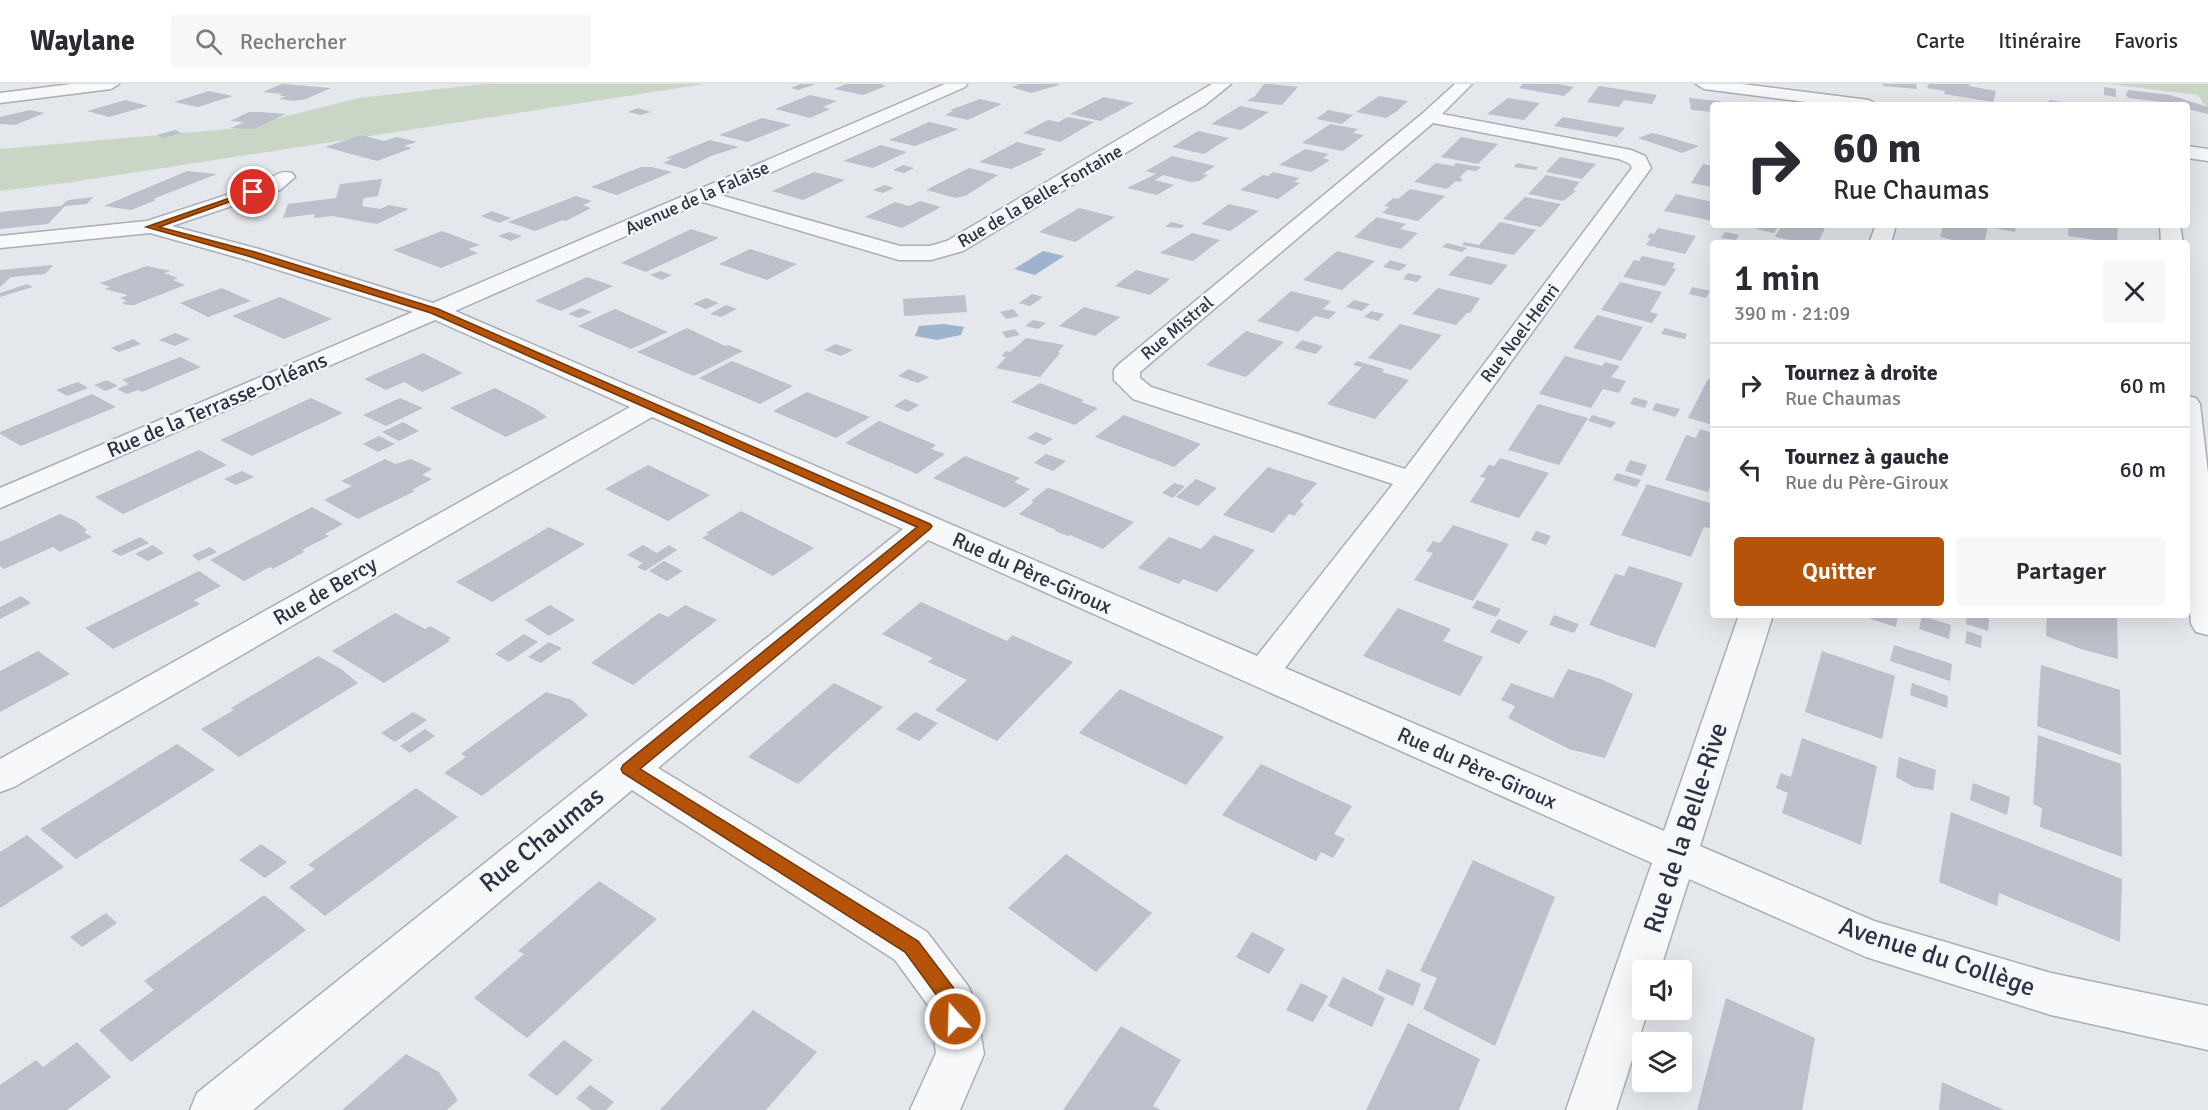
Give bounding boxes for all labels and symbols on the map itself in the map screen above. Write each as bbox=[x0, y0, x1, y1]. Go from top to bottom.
street label: Rue de la Belle-Fontaine bbox=[954, 140, 1126, 252]
street label: Avenue de la Falaise bbox=[622, 156, 772, 240]
pin bbox=[227, 166, 278, 217]
street label: Rue Noel-Henri bbox=[1476, 279, 1564, 387]
street label: Rue Mistral bbox=[1136, 291, 1218, 365]
street label: Rue de la Terrasse-Orléans bbox=[103, 347, 331, 463]
street label: Rue du Père-Giroux bbox=[948, 526, 1116, 620]
street label: Rue de Bercy bbox=[269, 551, 382, 631]
street label: Rue de la Belle-Rive bbox=[1637, 719, 1735, 937]
street label: Rue du Père-Giroux bbox=[1393, 721, 1561, 815]
street label: Rue Chaumas bbox=[473, 780, 611, 900]
street label: Avenue du Collège bbox=[1835, 910, 2039, 1004]
position arrow bbox=[923, 987, 987, 1051]

